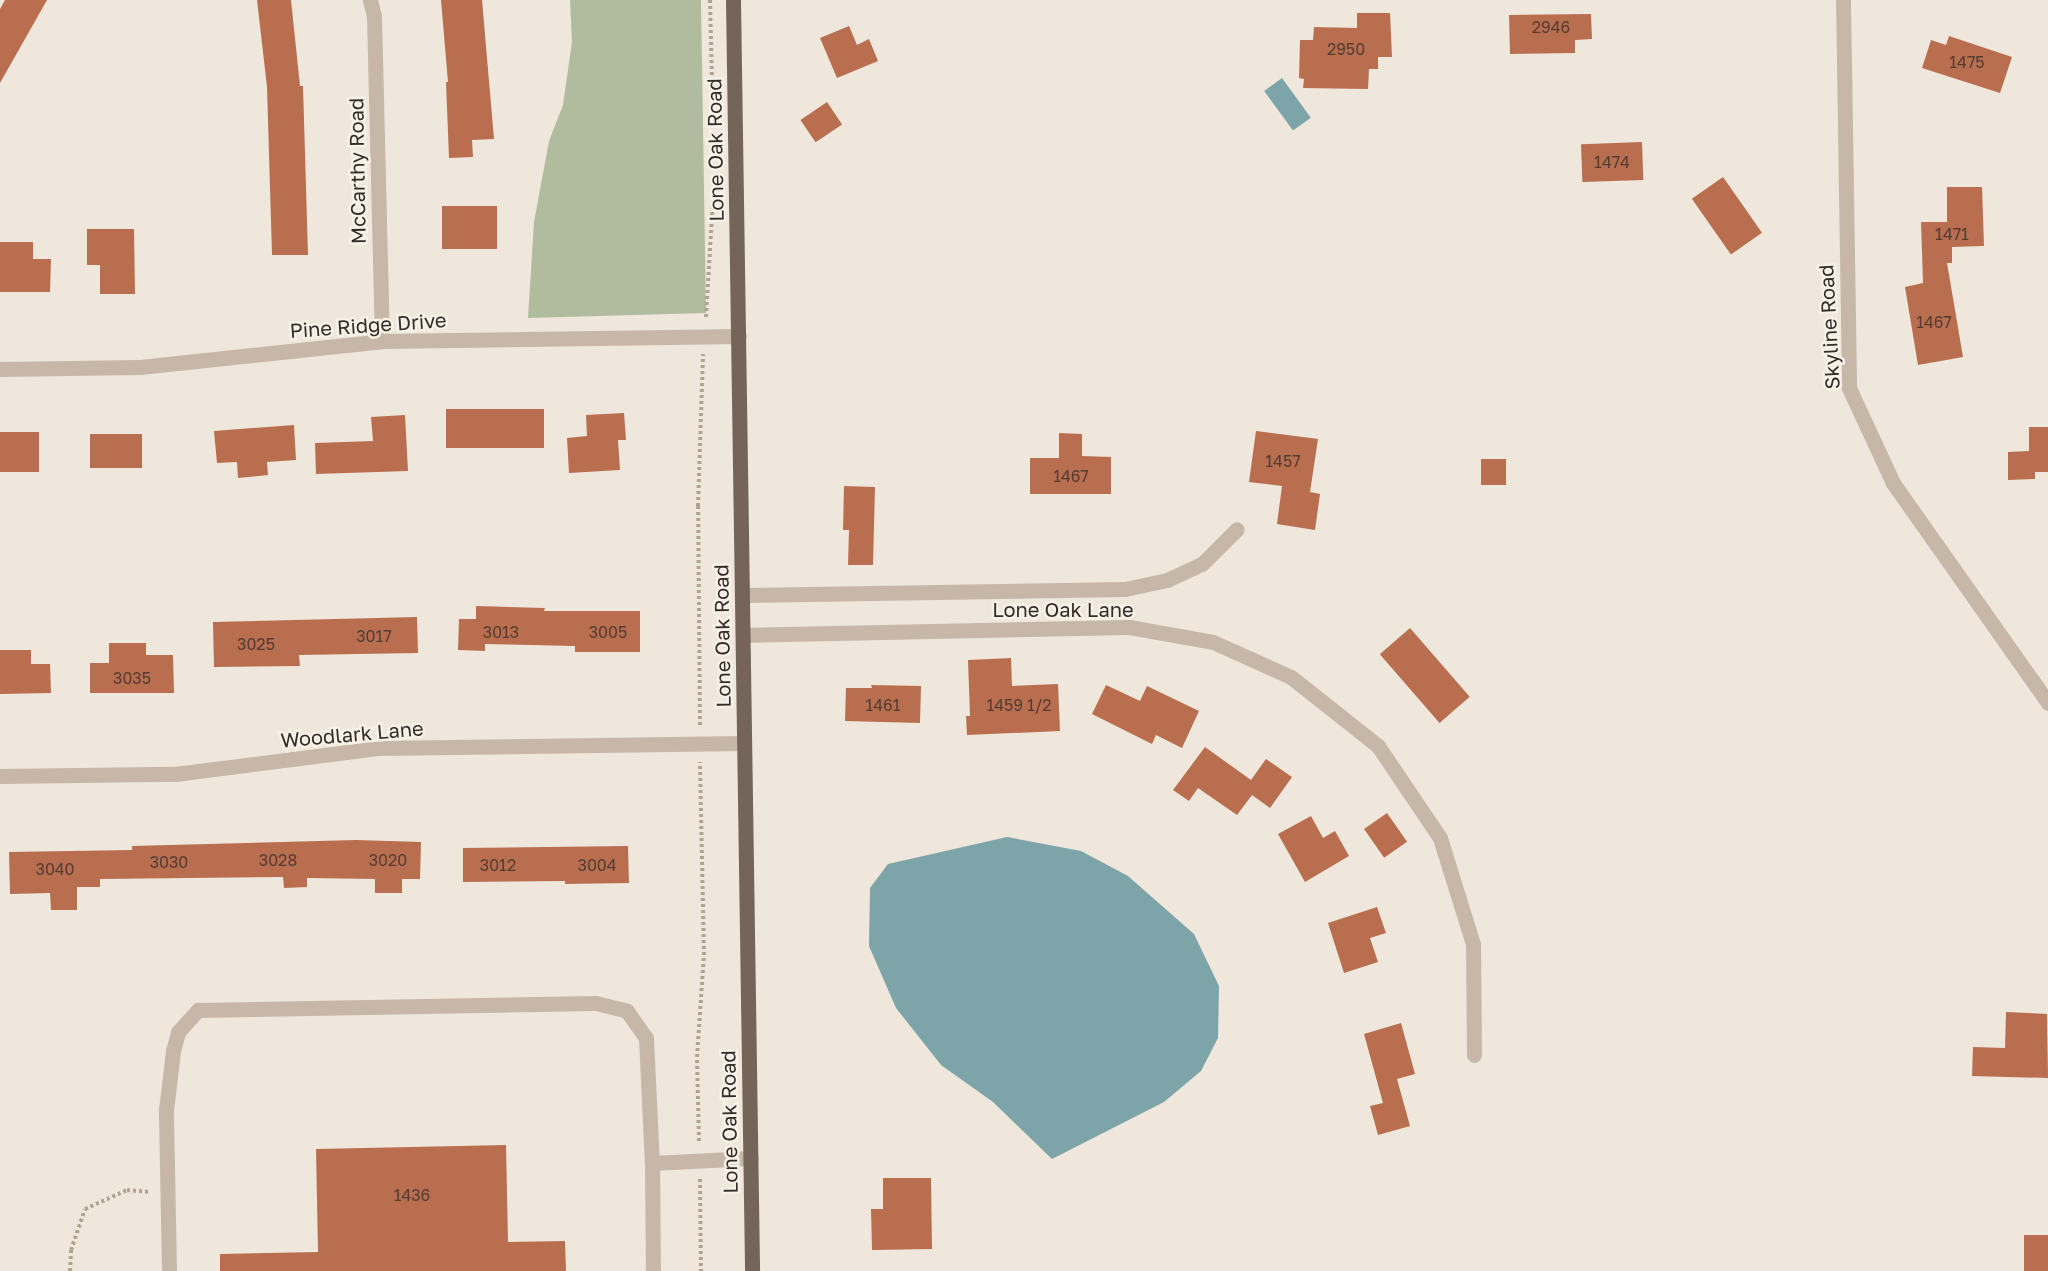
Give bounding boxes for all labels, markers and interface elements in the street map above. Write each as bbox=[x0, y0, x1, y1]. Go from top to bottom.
house number: 2946 bbox=[1532, 17, 1570, 37]
house number: 2950 bbox=[1327, 39, 1365, 59]
house number: 1475 bbox=[1949, 52, 1985, 72]
street label: Lone Oak Road bbox=[702, 78, 728, 222]
street label: McCarthy Road bbox=[344, 98, 370, 244]
house number: 1474 bbox=[1594, 152, 1630, 172]
house number: 1471 bbox=[1935, 224, 1969, 244]
street label: Skyline Road bbox=[1814, 264, 1844, 390]
street label: Pine Ridge Drive bbox=[289, 308, 447, 342]
house number: 1467 bbox=[1916, 312, 1952, 332]
house number: 1457 bbox=[1265, 451, 1301, 471]
house number: 1467 bbox=[1053, 466, 1089, 486]
street label: Lone Oak Road bbox=[709, 564, 735, 708]
street label: Lone Oak Lane bbox=[992, 597, 1134, 621]
house number: 3013 bbox=[483, 622, 519, 642]
house number: 3005 bbox=[589, 622, 627, 642]
house number: 3017 bbox=[356, 626, 392, 646]
house number: 3025 bbox=[237, 634, 275, 654]
house number: 3035 bbox=[113, 668, 151, 688]
house number: 1461 bbox=[866, 695, 900, 715]
house number: 1459 1/2 bbox=[986, 695, 1052, 715]
street label: Woodlark Lane bbox=[280, 716, 424, 752]
house number: 3028 bbox=[259, 850, 297, 870]
house number: 3020 bbox=[369, 850, 407, 870]
house number: 3030 bbox=[150, 852, 188, 872]
house number: 3012 bbox=[480, 855, 516, 875]
house number: 3004 bbox=[578, 855, 616, 875]
house number: 3040 bbox=[36, 859, 74, 879]
street label: Lone Oak Road bbox=[716, 1050, 742, 1194]
house number: 1436 bbox=[394, 1185, 430, 1205]

